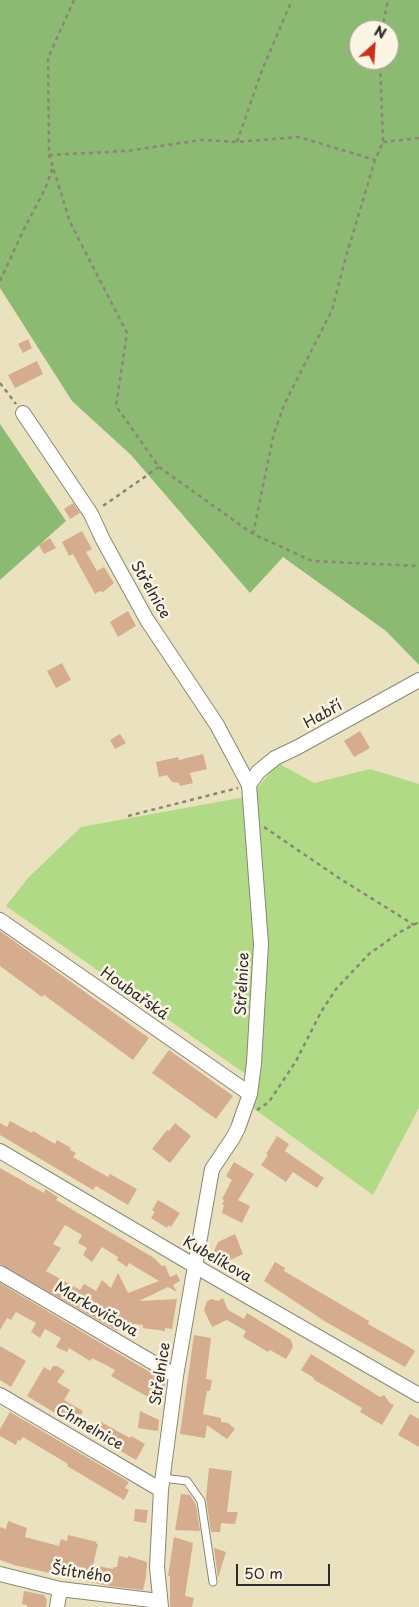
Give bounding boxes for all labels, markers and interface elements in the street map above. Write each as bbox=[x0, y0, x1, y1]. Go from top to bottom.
north arrow bbox=[349, 20, 399, 70]
text: N bbox=[371, 20, 390, 44]
street label: Střelnice bbox=[126, 558, 174, 622]
street label: Habří bbox=[301, 697, 345, 733]
street label: Střelnice bbox=[232, 952, 254, 1016]
street label: Houbařská bbox=[97, 964, 171, 1024]
street label: Kubelíkova bbox=[179, 1233, 255, 1287]
street label: Markovičova bbox=[51, 1279, 141, 1341]
street label: Střelnice bbox=[147, 1341, 175, 1407]
street label: Chmelnice bbox=[52, 1402, 126, 1454]
scale bar bbox=[239, 1554, 333, 1586]
street label: Štítného bbox=[50, 1561, 112, 1587]
text: 50 m bbox=[244, 1561, 283, 1584]

